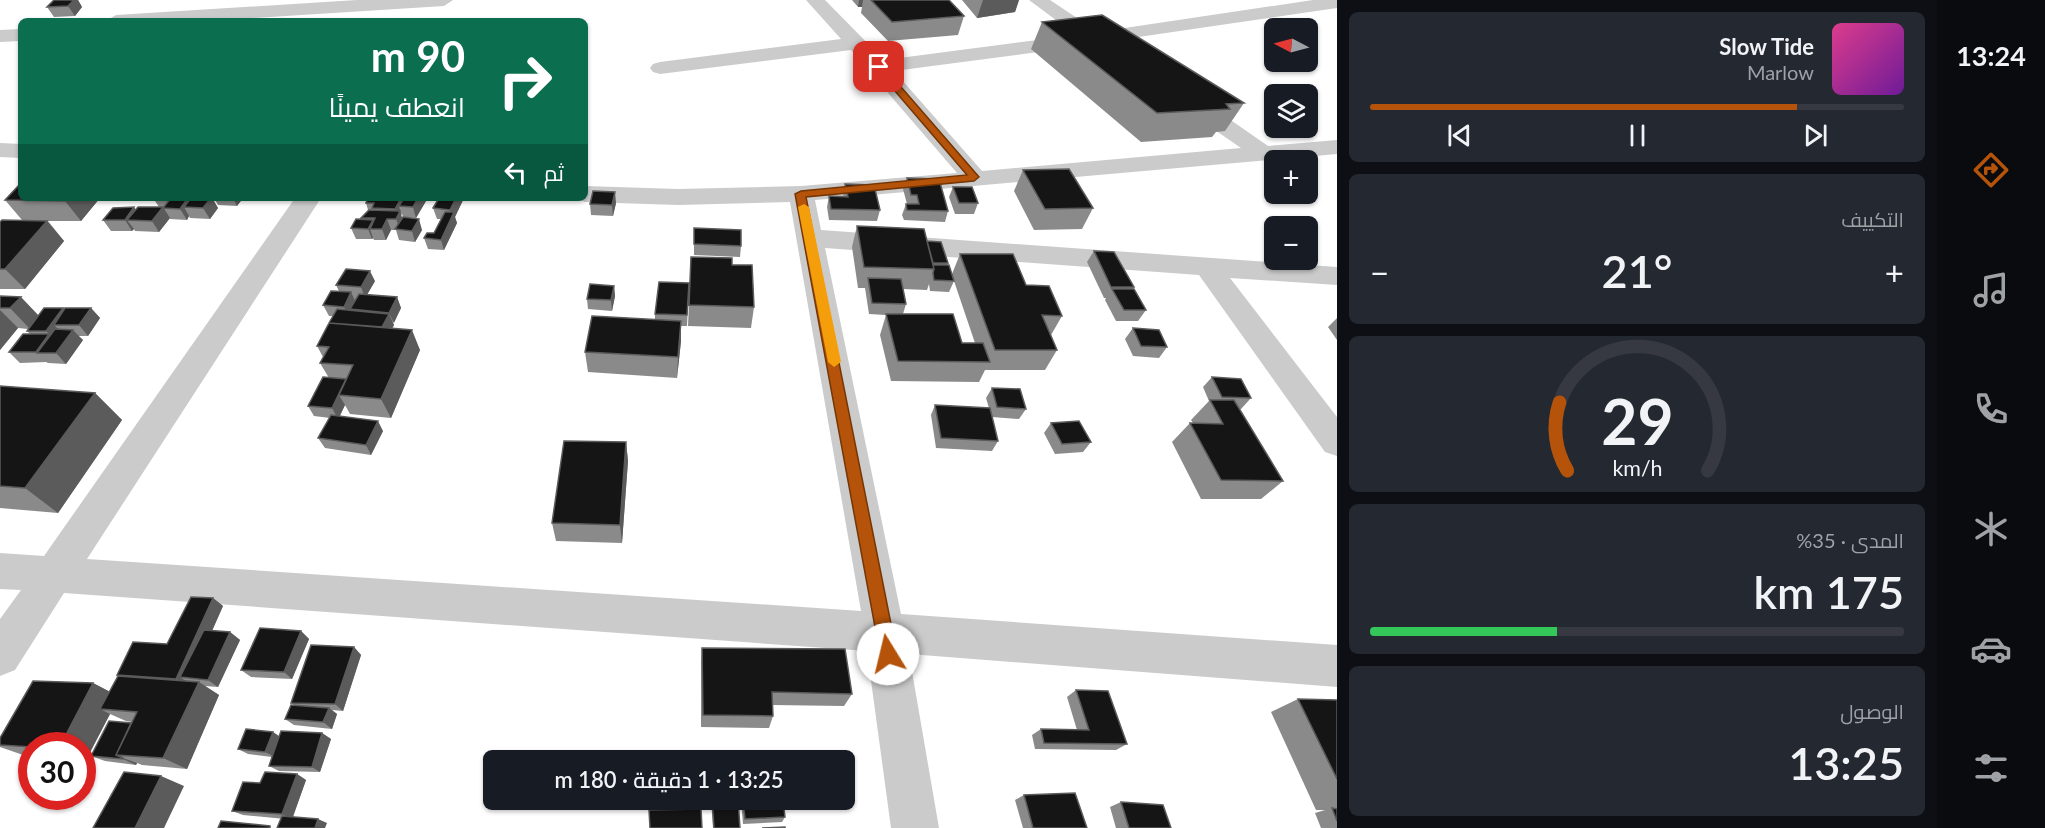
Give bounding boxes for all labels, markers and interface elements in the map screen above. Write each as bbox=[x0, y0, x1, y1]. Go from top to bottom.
north arrow bbox=[1264, 18, 1318, 72]
map controls bbox=[1264, 18, 1318, 270]
text: 90 m bbox=[371, 31, 465, 81]
text: Slow Tide bbox=[1719, 33, 1814, 60]
text: 13:24 bbox=[1956, 39, 2026, 72]
pin bbox=[853, 41, 904, 92]
icon: right bbox=[486, 42, 564, 120]
icon: arrive bbox=[862, 50, 895, 83]
text: Marlow bbox=[1747, 60, 1814, 84]
button: layers bbox=[1264, 84, 1318, 138]
text: انعطف يمينًا bbox=[328, 90, 465, 123]
icon: previous bbox=[1443, 119, 1476, 152]
icon: pause bbox=[1621, 119, 1654, 152]
icon: next bbox=[1799, 119, 1832, 152]
icon: directions bbox=[1970, 149, 2012, 191]
button: + bbox=[1264, 150, 1318, 204]
icon: left bbox=[499, 156, 532, 189]
text: ثم bbox=[544, 159, 564, 186]
text: التكييف bbox=[1841, 207, 1904, 231]
button: − bbox=[1264, 216, 1318, 270]
text: 21° bbox=[1602, 244, 1672, 298]
text: − bbox=[1370, 252, 1389, 292]
text: + bbox=[1885, 252, 1904, 292]
icon: music bbox=[1970, 269, 2012, 311]
text: 29 bbox=[1601, 383, 1673, 458]
icon: phone bbox=[1970, 388, 2012, 430]
text: km/h bbox=[1612, 455, 1662, 481]
icon: climate bbox=[1970, 508, 2012, 550]
text: المدى · 35% bbox=[1796, 528, 1904, 552]
text: 175 km bbox=[1754, 565, 1904, 619]
position arrow bbox=[856, 622, 920, 686]
icon: car bbox=[1970, 628, 2012, 670]
text: الوصول bbox=[1840, 699, 1904, 723]
speed limit sign: 30 bbox=[18, 732, 96, 810]
text: 13:25 bbox=[1788, 736, 1904, 790]
icon: filters bbox=[1970, 747, 2012, 789]
text: 13:25 · 1 دقيقة · 180 m bbox=[554, 766, 784, 793]

